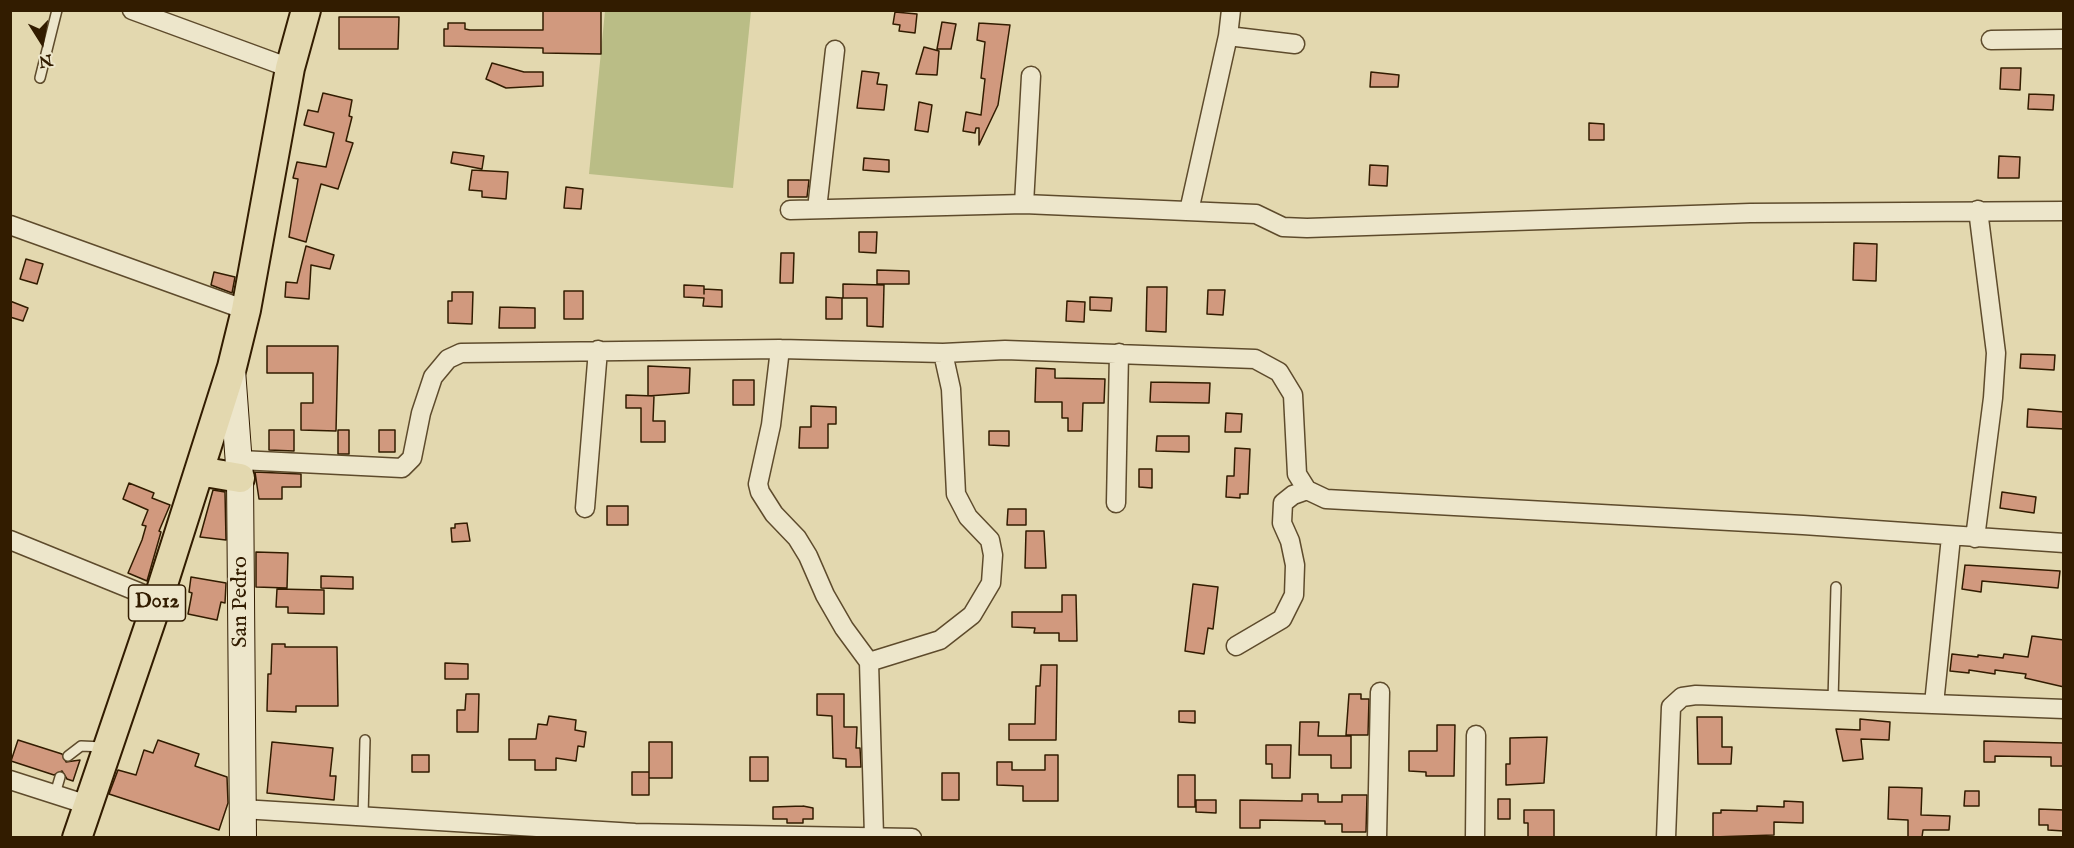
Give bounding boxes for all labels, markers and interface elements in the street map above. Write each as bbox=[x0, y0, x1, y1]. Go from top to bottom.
north arrow bbox=[12, 12, 72, 72]
text: N bbox=[37, 49, 54, 71]
street label: San Pedro bbox=[228, 556, 254, 648]
road number: D012 bbox=[128, 585, 186, 621]

